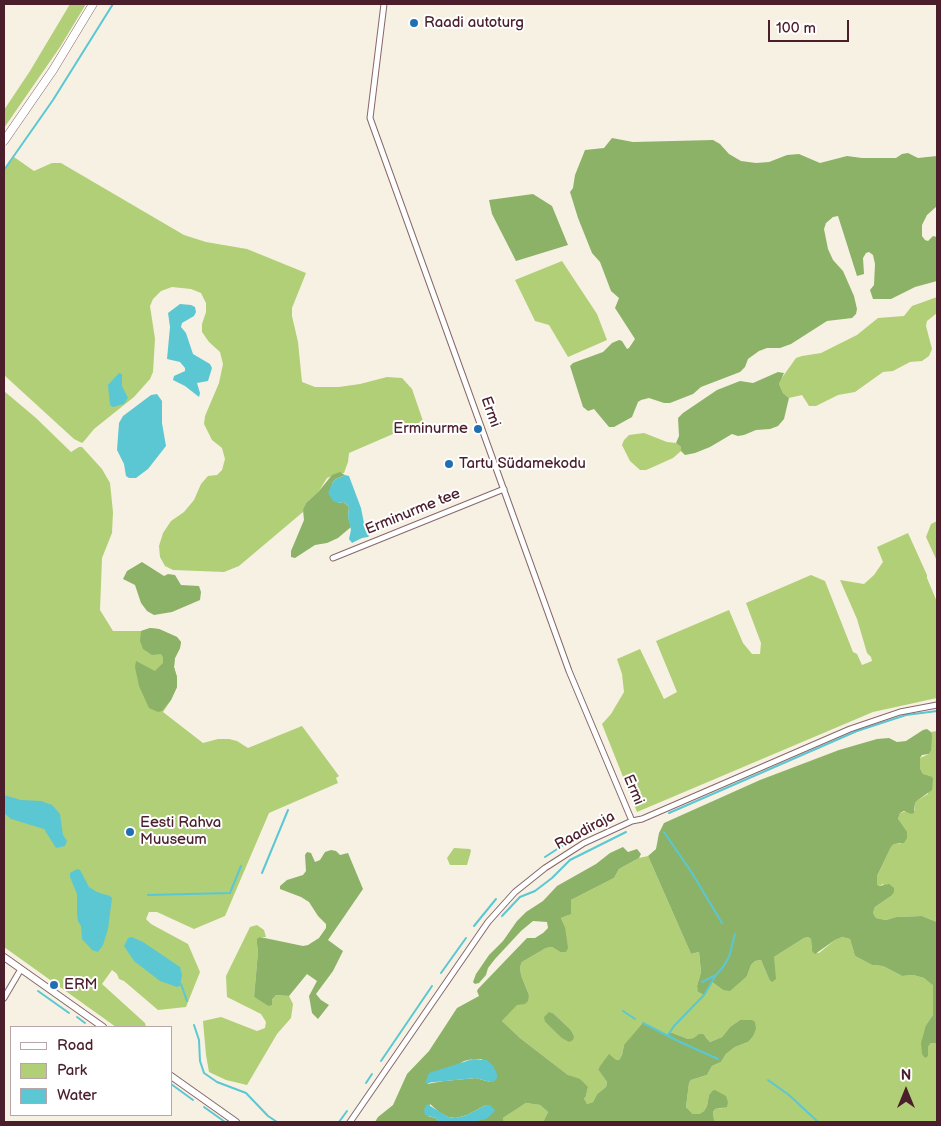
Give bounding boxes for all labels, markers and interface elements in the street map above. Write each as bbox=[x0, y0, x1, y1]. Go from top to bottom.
scale bar bbox=[771, 10, 852, 42]
place label: Raadi autoturg bbox=[424, 14, 524, 32]
marker: Raadi autoturg bbox=[408, 17, 420, 29]
text: 100 m bbox=[776, 19, 816, 38]
street label: Ermi bbox=[476, 394, 504, 430]
place label: Erminurme bbox=[393, 420, 468, 438]
marker: Erminurme bbox=[472, 423, 484, 435]
place label: Tartu Südamekodu bbox=[459, 455, 586, 473]
marker: Tartu Südamekodu bbox=[443, 458, 455, 470]
street label: Erminurme tee bbox=[363, 485, 463, 539]
street label: Ermi bbox=[619, 772, 647, 808]
street label: Raadiraja bbox=[552, 808, 618, 854]
place label: Eesti Rahva Muuseum bbox=[140, 814, 221, 849]
marker: Eesti Rahva Muuseum bbox=[124, 826, 136, 838]
place label: ERM bbox=[64, 976, 97, 994]
marker: ERM bbox=[48, 979, 60, 991]
legend bbox=[10, 1026, 172, 1116]
text: Road bbox=[57, 1036, 93, 1055]
text: Park bbox=[57, 1061, 87, 1080]
north arrow bbox=[881, 1066, 931, 1116]
text: N bbox=[901, 1067, 911, 1084]
text: Water bbox=[57, 1086, 97, 1105]

